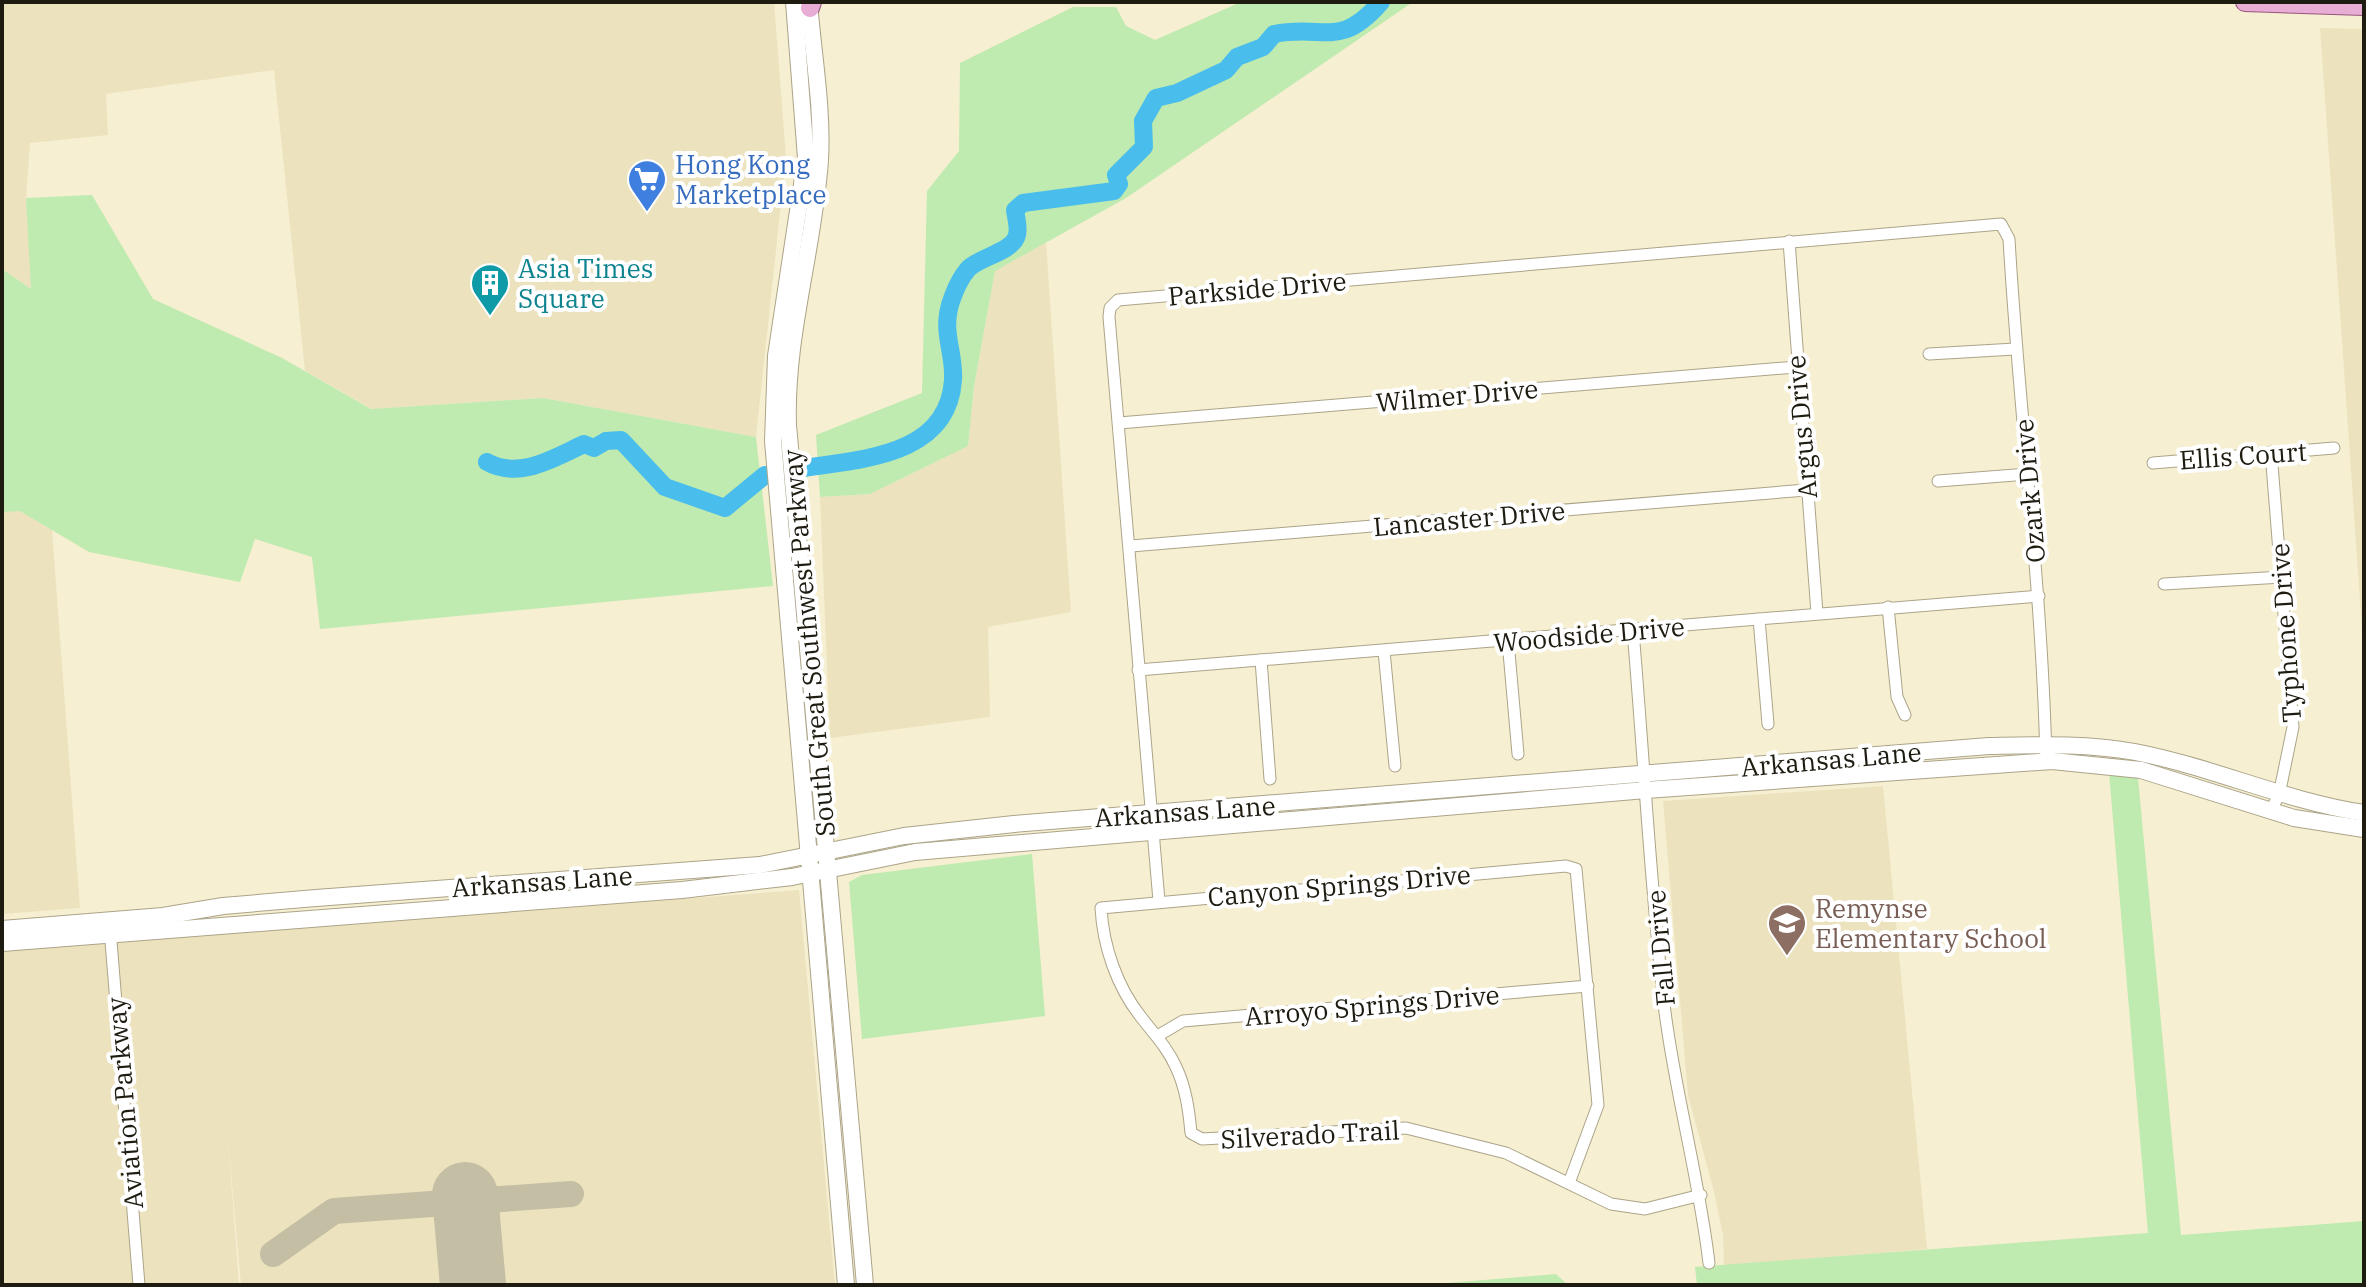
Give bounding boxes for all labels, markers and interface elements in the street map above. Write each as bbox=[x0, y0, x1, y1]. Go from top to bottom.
place label: Hong Kong Marketplace bbox=[675, 147, 826, 211]
supermarket icon: Hong Kong Marketplace bbox=[626, 158, 668, 213]
place label: Asia Times Square bbox=[518, 251, 654, 315]
building icon: Asia Times Square bbox=[469, 262, 511, 317]
street label: Parkside Drive bbox=[1166, 263, 1348, 313]
street label: Argus Drive bbox=[1778, 354, 1824, 500]
street label: Wilmer Drive bbox=[1374, 371, 1540, 419]
street label: Ozark Drive bbox=[2006, 418, 2052, 564]
street label: Ellis Court bbox=[2178, 434, 2308, 476]
street label: South Great Southwest Parkway bbox=[774, 448, 842, 838]
street label: Lancaster Drive bbox=[1372, 493, 1566, 543]
street label: Typhone Drive bbox=[2262, 542, 2308, 724]
street label: Woodside Drive bbox=[1492, 609, 1686, 659]
street label: Arkansas Lane bbox=[1739, 734, 1923, 784]
street label: Arkansas Lane bbox=[1093, 788, 1277, 834]
street label: Canyon Springs Drive bbox=[1206, 857, 1472, 913]
street label: Arkansas Lane bbox=[450, 858, 634, 904]
street label: Fall Drive bbox=[1638, 888, 1682, 1008]
place label: Remynse Elementary School bbox=[1815, 891, 2047, 955]
school or university icon: Remynse Elementary School bbox=[1766, 902, 1808, 957]
street label: Arroyo Springs Drive bbox=[1243, 977, 1501, 1033]
street label: Aviation Parkway bbox=[98, 996, 150, 1210]
street label: Silverado Trail bbox=[1220, 1112, 1400, 1156]

